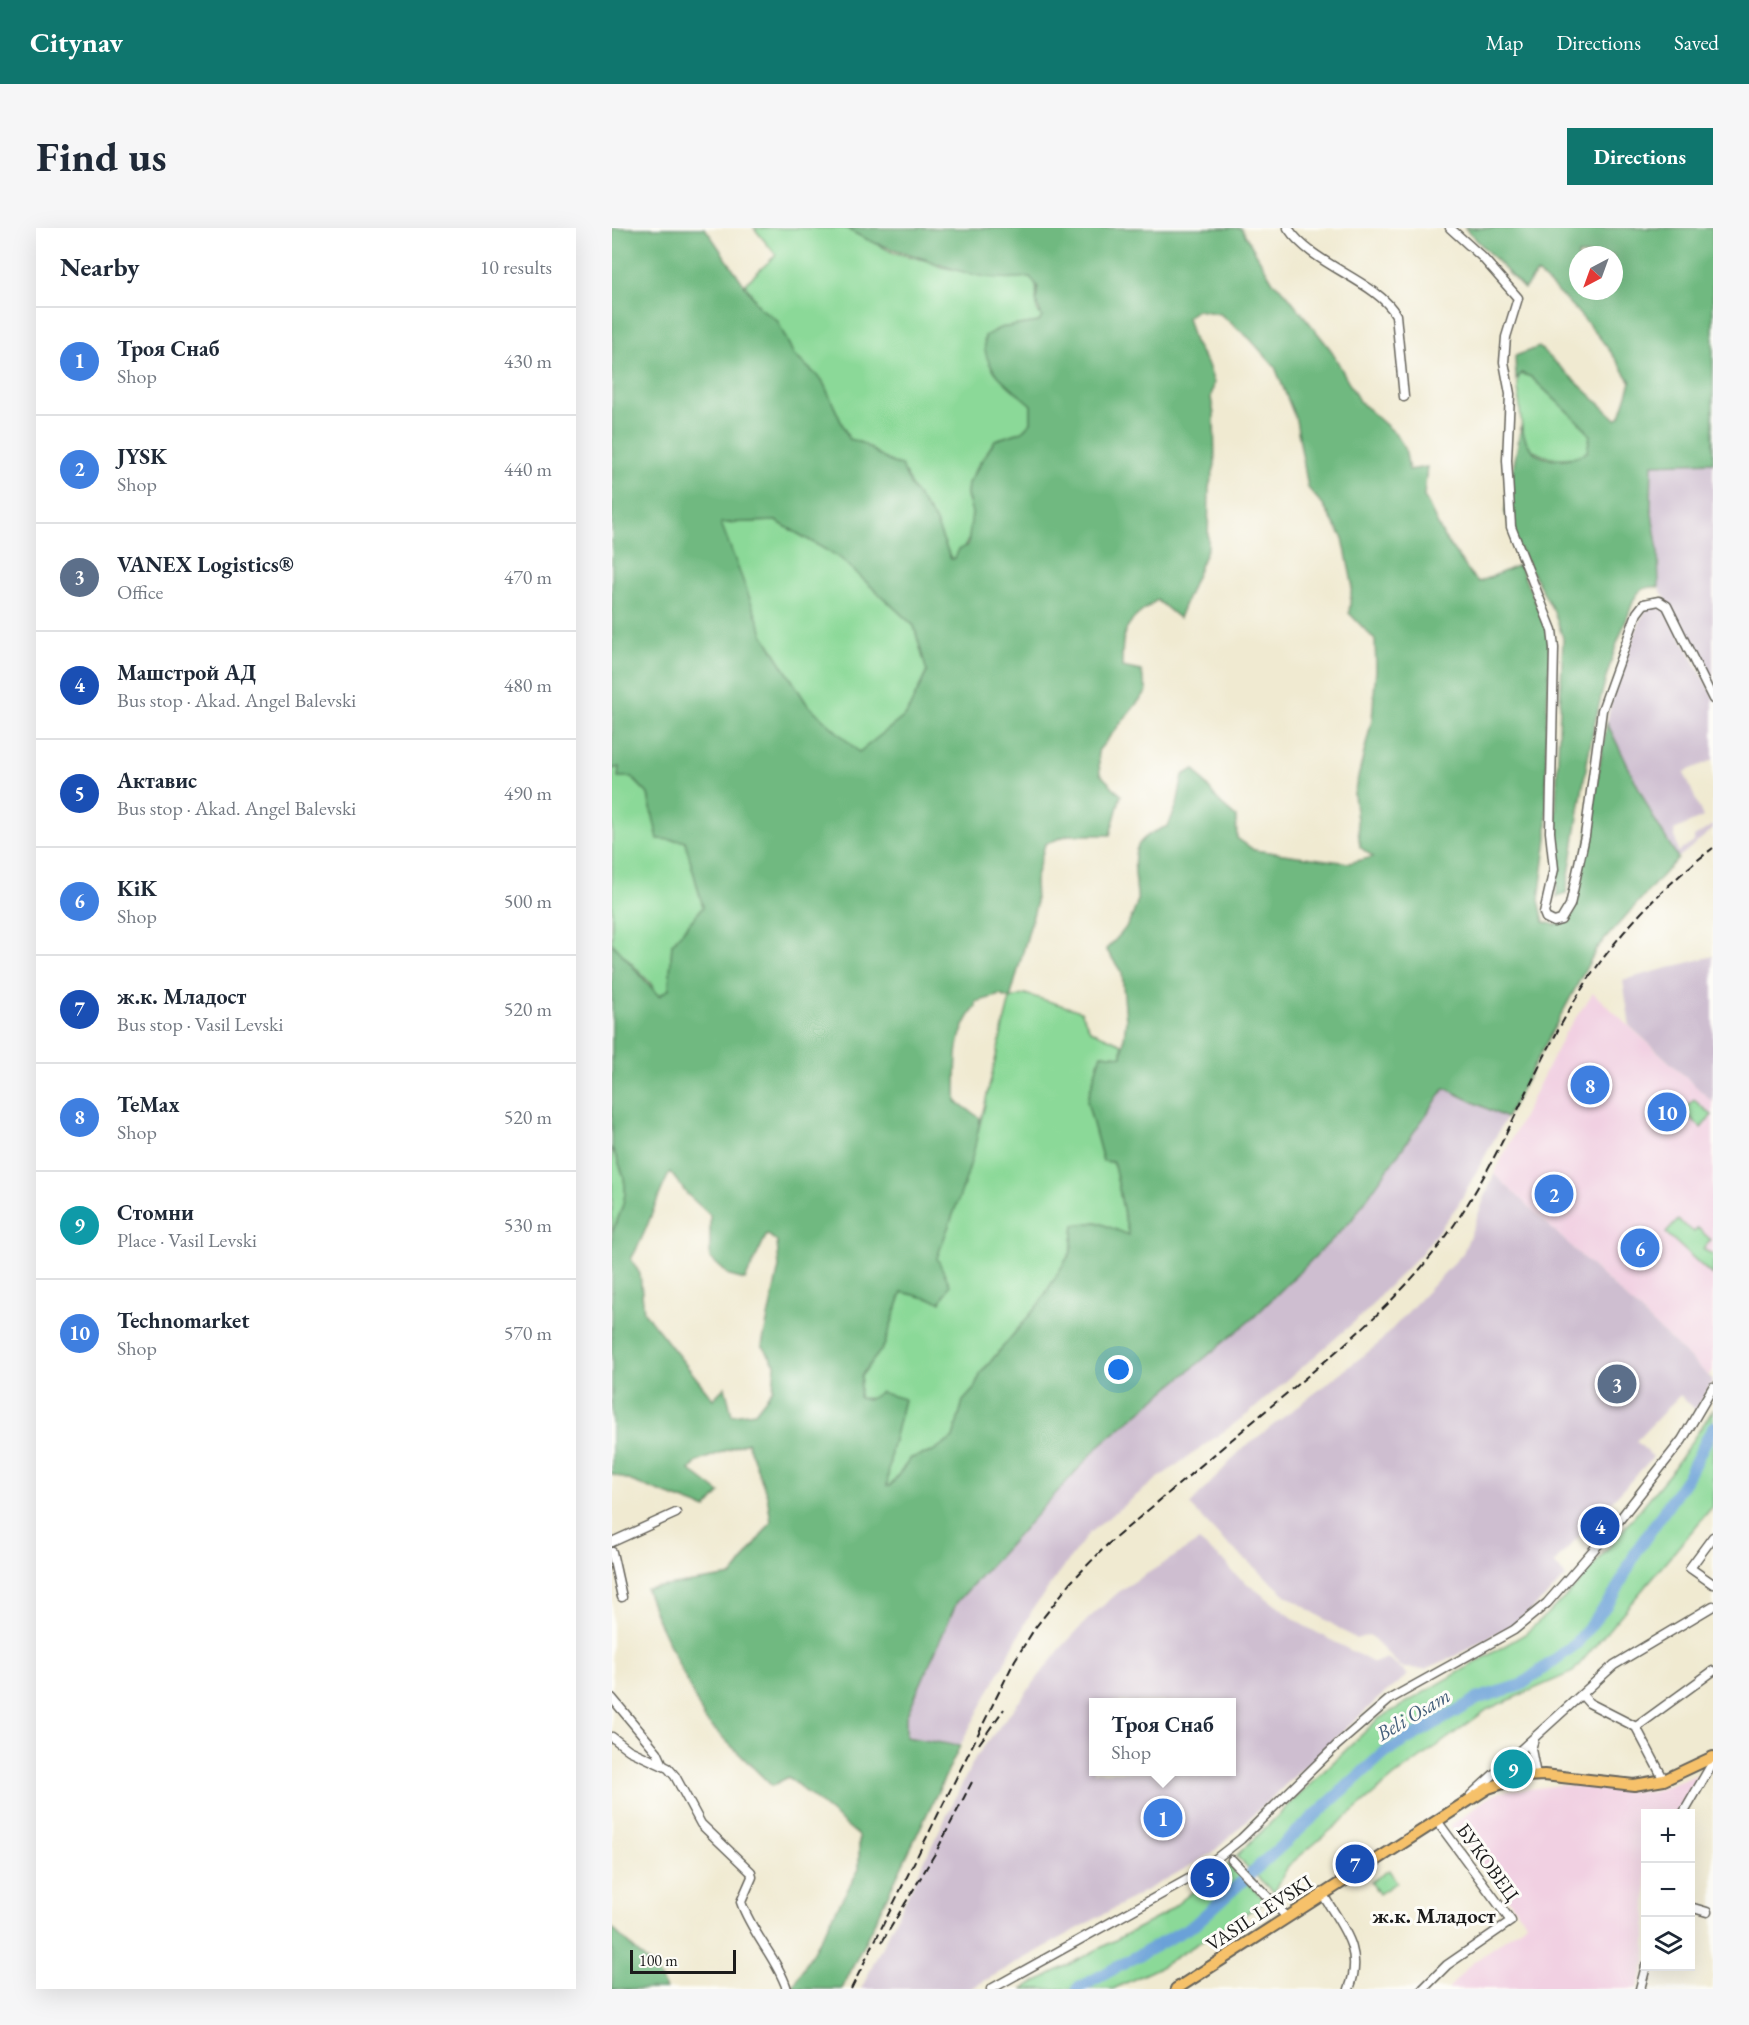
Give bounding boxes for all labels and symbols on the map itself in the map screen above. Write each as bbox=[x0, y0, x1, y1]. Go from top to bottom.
north arrow bbox=[1569, 246, 1623, 300]
pin: 8 bbox=[1570, 1062, 1610, 1108]
pin: 10 bbox=[1648, 1090, 1686, 1134]
pin: 2 bbox=[1534, 1172, 1574, 1216]
pin: 6 bbox=[1620, 1226, 1660, 1270]
your location bbox=[1104, 1355, 1133, 1384]
pin: 3 bbox=[1598, 1362, 1636, 1406]
pin: 4 bbox=[1580, 1504, 1620, 1548]
water label: Beli Osam bbox=[1370, 1681, 1455, 1747]
pin: 9 bbox=[1494, 1746, 1532, 1792]
pin: 1 bbox=[1144, 1796, 1182, 1840]
street label: БУКОВЕЦ bbox=[1451, 1818, 1525, 1907]
pin: 7 bbox=[1336, 1842, 1374, 1886]
pin: 5 bbox=[1190, 1856, 1230, 1900]
street label: VASIL LEVSKI bbox=[1201, 1869, 1317, 1957]
district label: ж.к. Младост bbox=[1372, 1902, 1496, 1929]
scale bar bbox=[630, 1947, 736, 1974]

